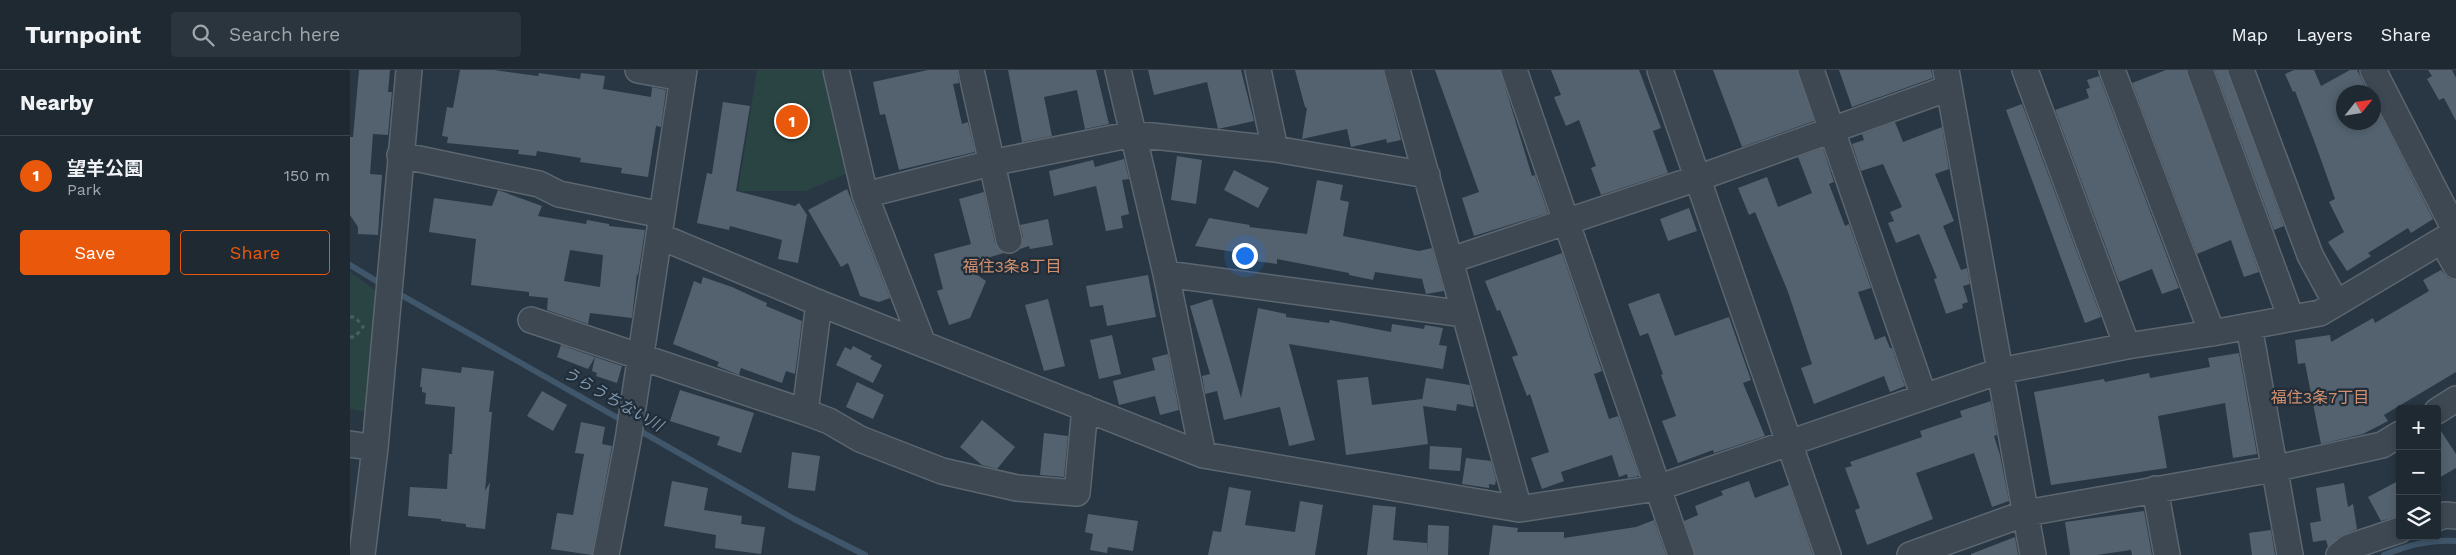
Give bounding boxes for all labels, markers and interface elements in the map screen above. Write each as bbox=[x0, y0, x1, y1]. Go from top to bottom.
search box bbox=[171, 12, 521, 57]
text: Turnpoint bbox=[25, 21, 141, 49]
icon: search bbox=[189, 21, 217, 49]
text: Search here bbox=[229, 23, 340, 46]
text: Map bbox=[2231, 24, 2268, 45]
text: Layers bbox=[2296, 24, 2353, 45]
text: Share bbox=[2381, 24, 2431, 45]
north arrow bbox=[2336, 85, 2381, 130]
text: Nearby bbox=[20, 90, 93, 115]
pin: 1 bbox=[776, 102, 808, 140]
text: 望羊公園 bbox=[67, 157, 143, 180]
text: 1 bbox=[33, 166, 39, 185]
text: 150 m bbox=[284, 166, 330, 185]
text: Park bbox=[67, 180, 101, 199]
button: Save bbox=[20, 230, 170, 275]
button: Share bbox=[180, 230, 330, 275]
your location bbox=[1232, 243, 1258, 269]
district label: 福住3条8丁目 bbox=[962, 257, 1062, 276]
water label: うらうちない川 bbox=[560, 363, 668, 436]
district label: 福住3条7丁目 bbox=[2271, 388, 2369, 407]
map controls bbox=[2396, 405, 2441, 540]
button: + bbox=[2396, 405, 2441, 450]
button: − bbox=[2396, 450, 2441, 495]
button: layers bbox=[2396, 495, 2441, 540]

